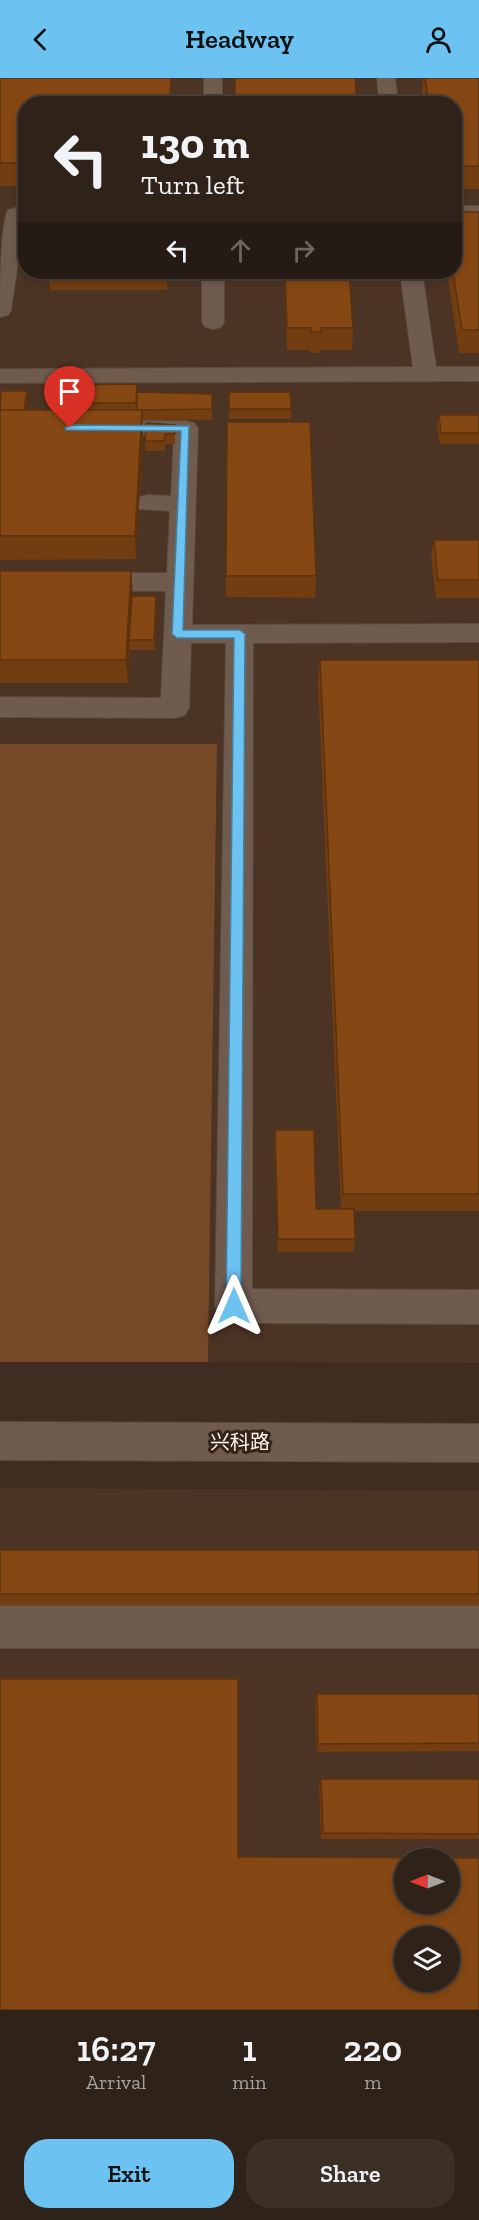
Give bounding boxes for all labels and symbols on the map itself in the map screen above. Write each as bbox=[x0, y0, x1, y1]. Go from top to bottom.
pin bbox=[44, 366, 95, 428]
position arrow bbox=[202, 1274, 266, 1338]
street label: 兴科路 bbox=[210, 1430, 270, 1454]
north arrow bbox=[394, 1848, 460, 1914]

